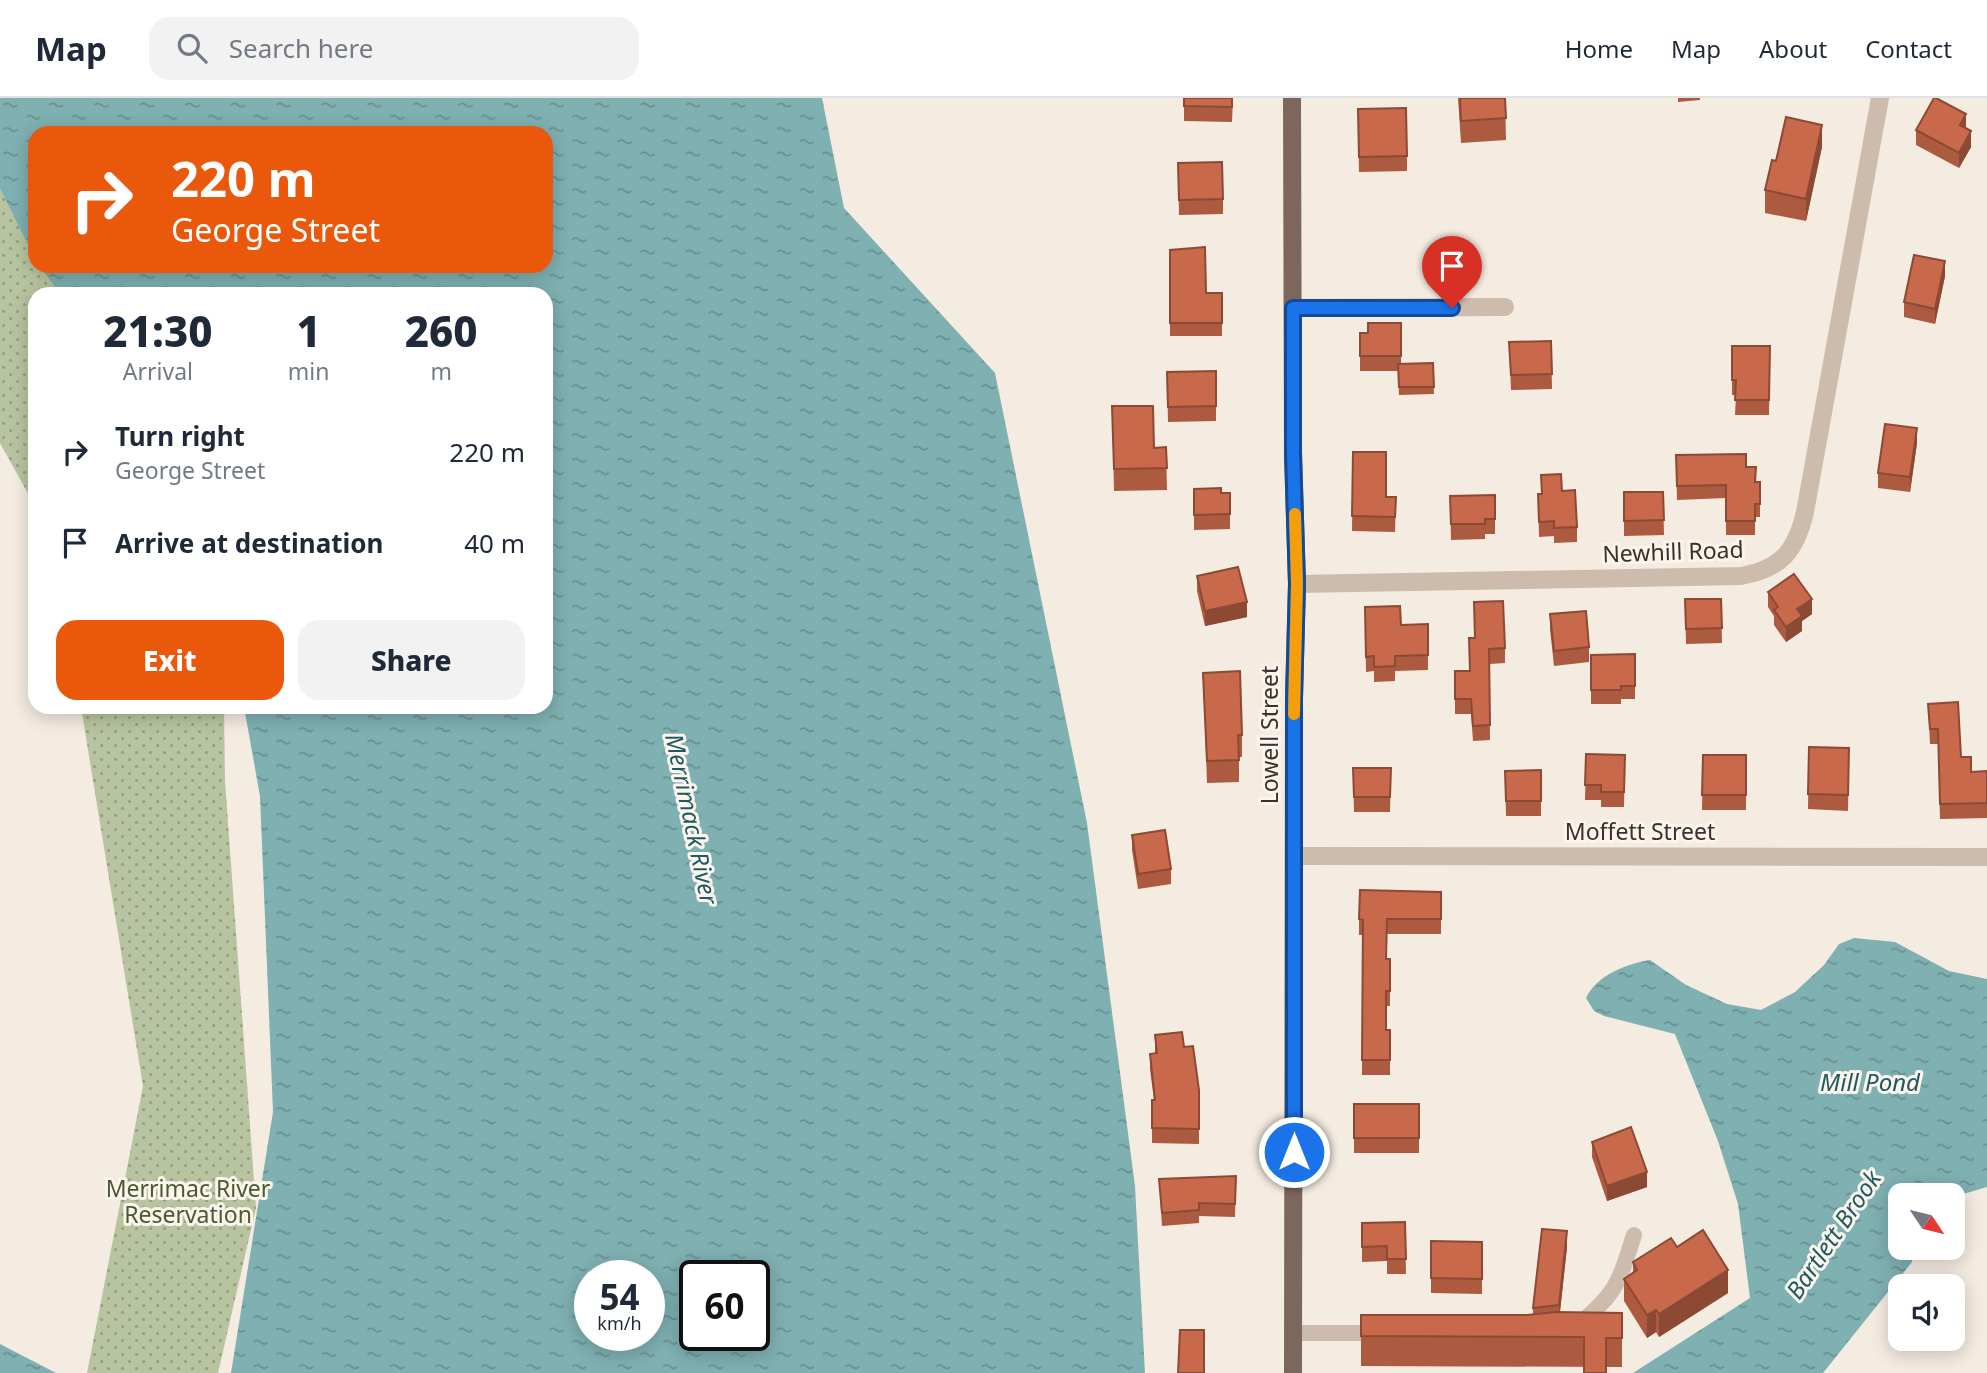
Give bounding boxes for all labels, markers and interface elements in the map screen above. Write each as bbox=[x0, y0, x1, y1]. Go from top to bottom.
search box bbox=[149, 17, 639, 80]
text: Map bbox=[35, 26, 107, 71]
icon: search bbox=[173, 29, 211, 67]
text: Search here bbox=[229, 30, 373, 66]
text: Home bbox=[1565, 32, 1633, 65]
text: Map bbox=[1671, 32, 1721, 65]
text: About bbox=[1759, 32, 1827, 65]
text: Contact bbox=[1865, 32, 1952, 65]
text: 220 m bbox=[171, 145, 316, 211]
icon: right bbox=[56, 154, 147, 245]
text: George Street bbox=[171, 208, 380, 251]
pin bbox=[1422, 236, 1482, 308]
icon: arrive bbox=[1433, 247, 1471, 285]
text: 21:30 bbox=[103, 302, 212, 359]
text: 1 bbox=[296, 302, 321, 359]
text: 260 bbox=[405, 302, 478, 359]
text: Arrival bbox=[123, 355, 193, 387]
text: min bbox=[288, 355, 329, 387]
text: m bbox=[430, 355, 452, 387]
text: Turn right bbox=[115, 418, 245, 454]
icon: right bbox=[56, 433, 94, 471]
text: 220 m bbox=[449, 434, 525, 470]
text: George Street bbox=[115, 454, 265, 486]
icon: arrive bbox=[56, 524, 94, 562]
text: Arrive at destination bbox=[115, 525, 384, 561]
text: 40 m bbox=[464, 525, 525, 561]
street label: Newhill Road bbox=[1602, 533, 1744, 569]
button: Exit bbox=[56, 620, 284, 700]
button: Share bbox=[298, 620, 525, 700]
street label: Lowell Street bbox=[1253, 666, 1285, 804]
water label: Merrimack River bbox=[658, 730, 727, 909]
street label: Moffett Street bbox=[1565, 815, 1715, 847]
water label: Mill Pond bbox=[1820, 1065, 1921, 1098]
position arrow bbox=[1257, 1115, 1331, 1189]
water label: Bartlett Brook bbox=[1778, 1163, 1889, 1305]
park label: Merrimac River Reservation bbox=[106, 1172, 271, 1230]
north arrow bbox=[1888, 1183, 1965, 1260]
map controls bbox=[1888, 1183, 1965, 1351]
speed limit sign: 60 bbox=[679, 1260, 770, 1351]
text: 54 bbox=[599, 1273, 640, 1320]
button: sound bbox=[1888, 1274, 1965, 1351]
text: km/h bbox=[597, 1311, 642, 1335]

